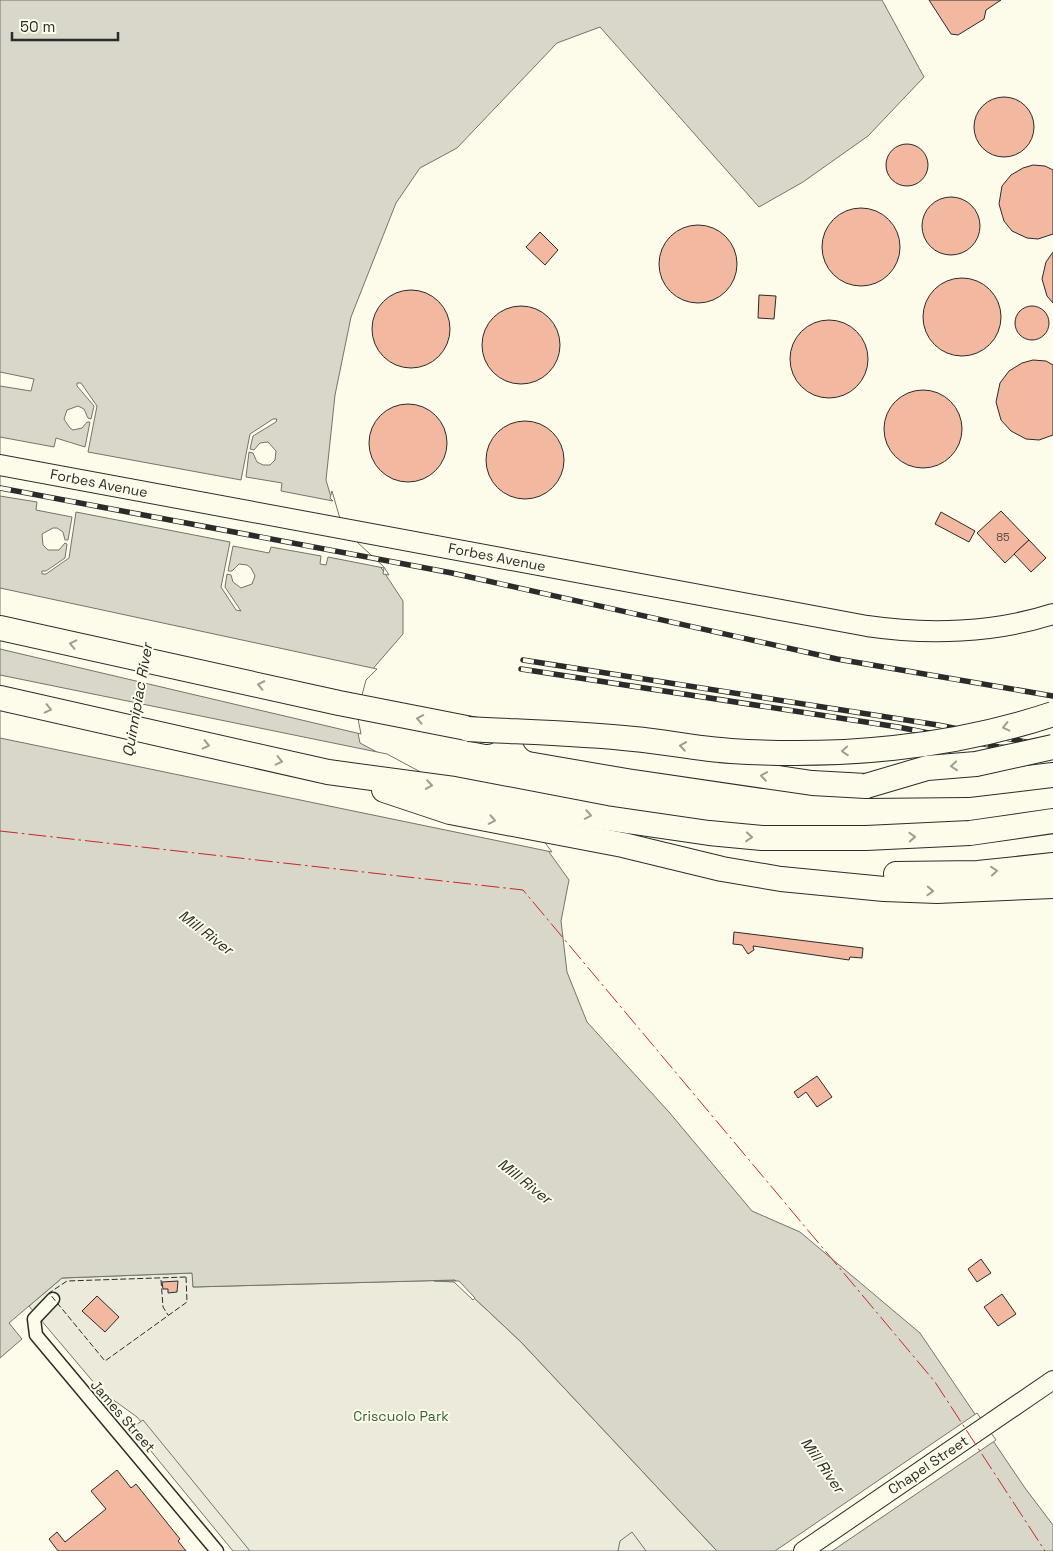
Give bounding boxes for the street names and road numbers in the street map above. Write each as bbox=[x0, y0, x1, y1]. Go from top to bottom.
street label: Forbes Avenue bbox=[49, 465, 149, 501]
street label: Forbes Avenue bbox=[447, 539, 547, 575]
street label: James Street bbox=[87, 1376, 159, 1456]
street label: Chapel Street bbox=[885, 1432, 971, 1498]

